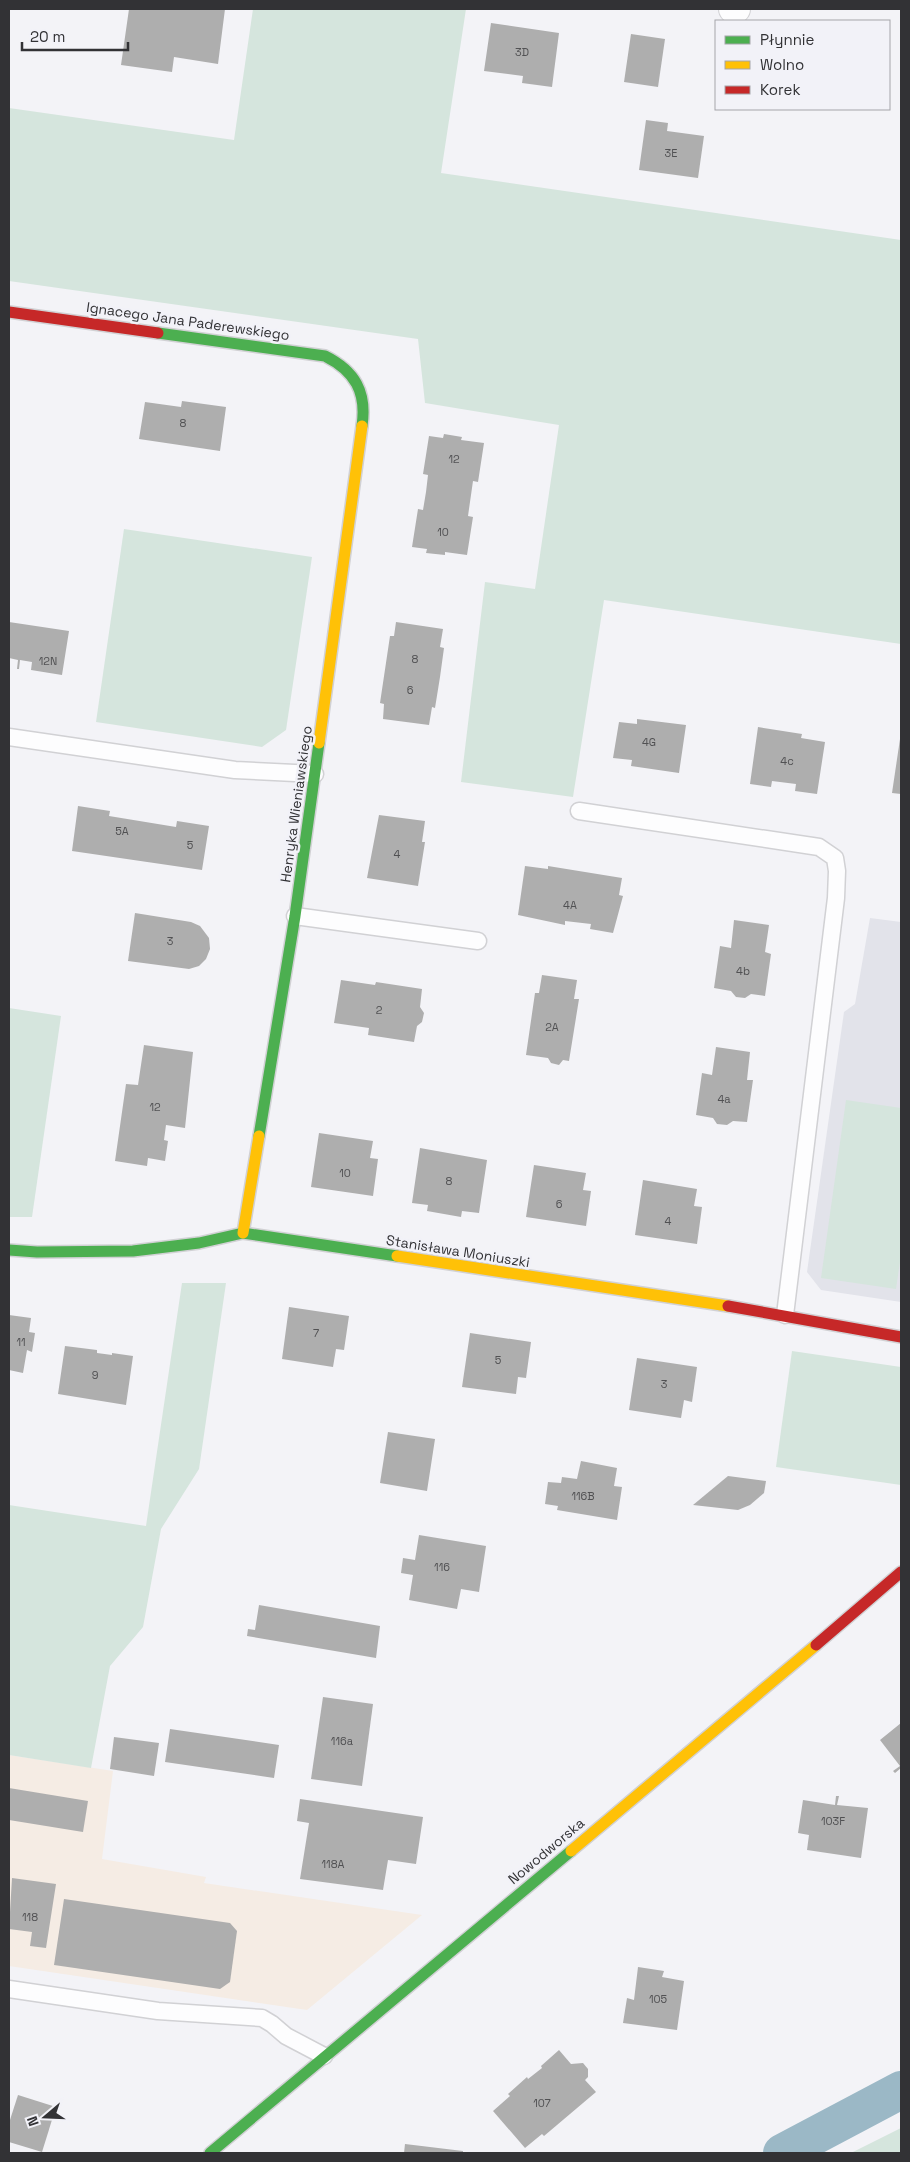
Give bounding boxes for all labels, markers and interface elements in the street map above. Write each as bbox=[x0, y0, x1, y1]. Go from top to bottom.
scale bar bbox=[22, 20, 129, 52]
legend bbox=[715, 20, 890, 110]
text: 20 m bbox=[30, 27, 65, 46]
text: Płynnie bbox=[760, 30, 814, 49]
house number: 3D bbox=[515, 45, 529, 59]
text: Wolno bbox=[760, 55, 804, 74]
text: Korek bbox=[760, 80, 800, 99]
house number: 3E bbox=[665, 146, 677, 160]
street label: Ignacego Jana Paderewskiego bbox=[85, 298, 291, 344]
house number: 8 bbox=[180, 416, 187, 430]
house number: 12 bbox=[448, 452, 460, 466]
house number: 10 bbox=[437, 525, 449, 539]
house number: 8 bbox=[412, 652, 419, 666]
house number: 12N bbox=[39, 654, 57, 668]
house number: 6 bbox=[407, 683, 414, 697]
street label: Henryka Wieniawskiego bbox=[276, 724, 316, 884]
house number: 4G bbox=[642, 735, 656, 749]
house number: 4c bbox=[780, 754, 794, 768]
house number: 5A bbox=[115, 824, 129, 838]
house number: 5 bbox=[187, 838, 194, 852]
house number: 4 bbox=[394, 847, 401, 861]
house number: 4A bbox=[563, 898, 577, 912]
house number: 3 bbox=[167, 934, 174, 948]
house number: 4b bbox=[736, 964, 750, 978]
house number: 2 bbox=[376, 1003, 383, 1017]
house number: 2A bbox=[545, 1020, 559, 1034]
house number: 4a bbox=[717, 1092, 731, 1106]
house number: 12 bbox=[149, 1100, 161, 1114]
house number: 10 bbox=[339, 1166, 351, 1180]
house number: 8 bbox=[446, 1174, 453, 1188]
house number: 6 bbox=[556, 1197, 563, 1211]
house number: 4 bbox=[665, 1214, 672, 1228]
street label: Stanisława Moniuszki bbox=[385, 1231, 531, 1271]
house number: 7 bbox=[313, 1326, 319, 1340]
house number: 11 bbox=[16, 1335, 26, 1349]
house number: 5 bbox=[495, 1353, 502, 1367]
house number: 9 bbox=[92, 1368, 99, 1382]
house number: 3 bbox=[661, 1377, 668, 1391]
house number: 116B bbox=[571, 1489, 595, 1503]
house number: 116 bbox=[434, 1560, 450, 1574]
house number: 116a bbox=[331, 1734, 354, 1748]
street label: Nowodworska bbox=[504, 1814, 588, 1888]
house number: 103F bbox=[821, 1814, 845, 1828]
house number: 118A bbox=[322, 1857, 345, 1871]
house number: 118 bbox=[22, 1910, 38, 1924]
house number: 105 bbox=[649, 1992, 668, 2006]
north arrow bbox=[20, 2092, 70, 2142]
house number: 107 bbox=[533, 2096, 551, 2110]
text: N bbox=[23, 2114, 43, 2129]

